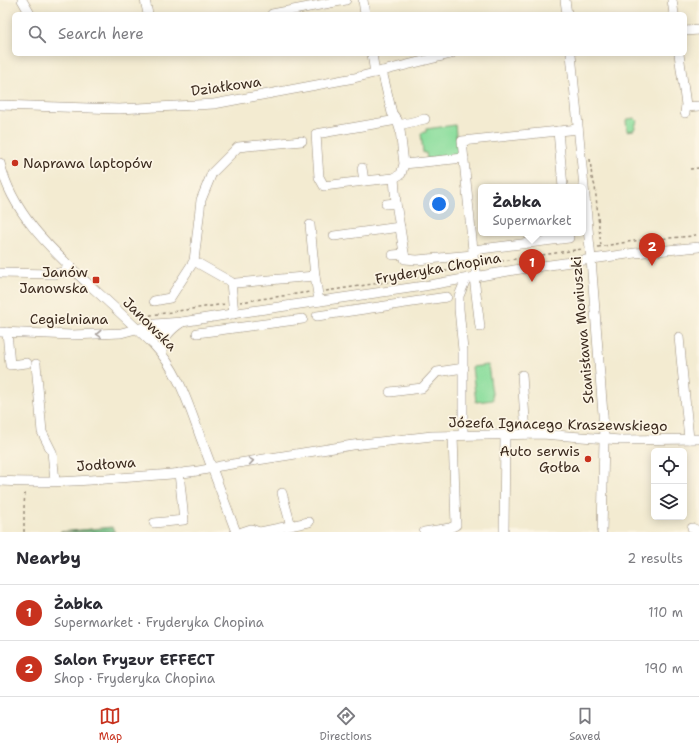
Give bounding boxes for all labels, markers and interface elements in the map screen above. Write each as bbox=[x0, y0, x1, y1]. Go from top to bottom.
search box bbox=[12, 12, 687, 56]
icon: search bbox=[26, 23, 48, 45]
text: Search here bbox=[58, 24, 144, 44]
street label: Działkowa bbox=[190, 72, 263, 100]
place label: Naprawa laptopów bbox=[23, 154, 153, 172]
marker: Naprawa laptopów bbox=[10, 158, 20, 168]
popup bbox=[478, 184, 586, 236]
text: Żabka bbox=[492, 192, 541, 212]
your location bbox=[429, 194, 449, 214]
text: Supermarket bbox=[492, 212, 572, 229]
pin: 2 bbox=[639, 233, 665, 266]
street label: Fryderyka Chopina bbox=[374, 248, 503, 288]
pin: 1 bbox=[519, 249, 545, 282]
street label: Stanisława Moniuszki bbox=[567, 256, 597, 404]
place label: Janów Janowska bbox=[19, 263, 88, 297]
marker: Janów Janowska bbox=[91, 275, 101, 285]
street label: Janowska bbox=[119, 293, 181, 355]
street label: Cegielniana bbox=[30, 310, 108, 328]
one-way arrow bbox=[96, 329, 102, 338]
street label: Józefa Ignacego Kraszewskiego bbox=[448, 413, 668, 435]
place label: Auto serwis Gołba bbox=[499, 442, 580, 476]
map controls bbox=[651, 448, 687, 520]
button: locate bbox=[651, 448, 687, 484]
street label: Jodłowa bbox=[76, 453, 137, 475]
marker: Auto serwis Gołba bbox=[583, 454, 593, 464]
one-way arrow bbox=[248, 457, 254, 466]
button: layers bbox=[651, 484, 687, 520]
text: Nearby bbox=[16, 547, 81, 569]
text: 2 results bbox=[627, 550, 683, 567]
text: Żabka bbox=[54, 594, 103, 614]
text: 1 bbox=[26, 604, 32, 621]
text: 110 m bbox=[648, 604, 683, 621]
text: Supermarket · Fryderyka Chopina bbox=[54, 614, 264, 631]
text: Salon Fryzur EFFECT bbox=[54, 650, 215, 670]
text: 2 bbox=[24, 660, 34, 677]
text: 190 m bbox=[644, 660, 683, 677]
text: Shop · Fryderyka Chopina bbox=[54, 670, 215, 687]
tab: Map bbox=[99, 705, 122, 744]
tab: Directions bbox=[319, 705, 372, 744]
tab: Saved bbox=[569, 705, 600, 744]

